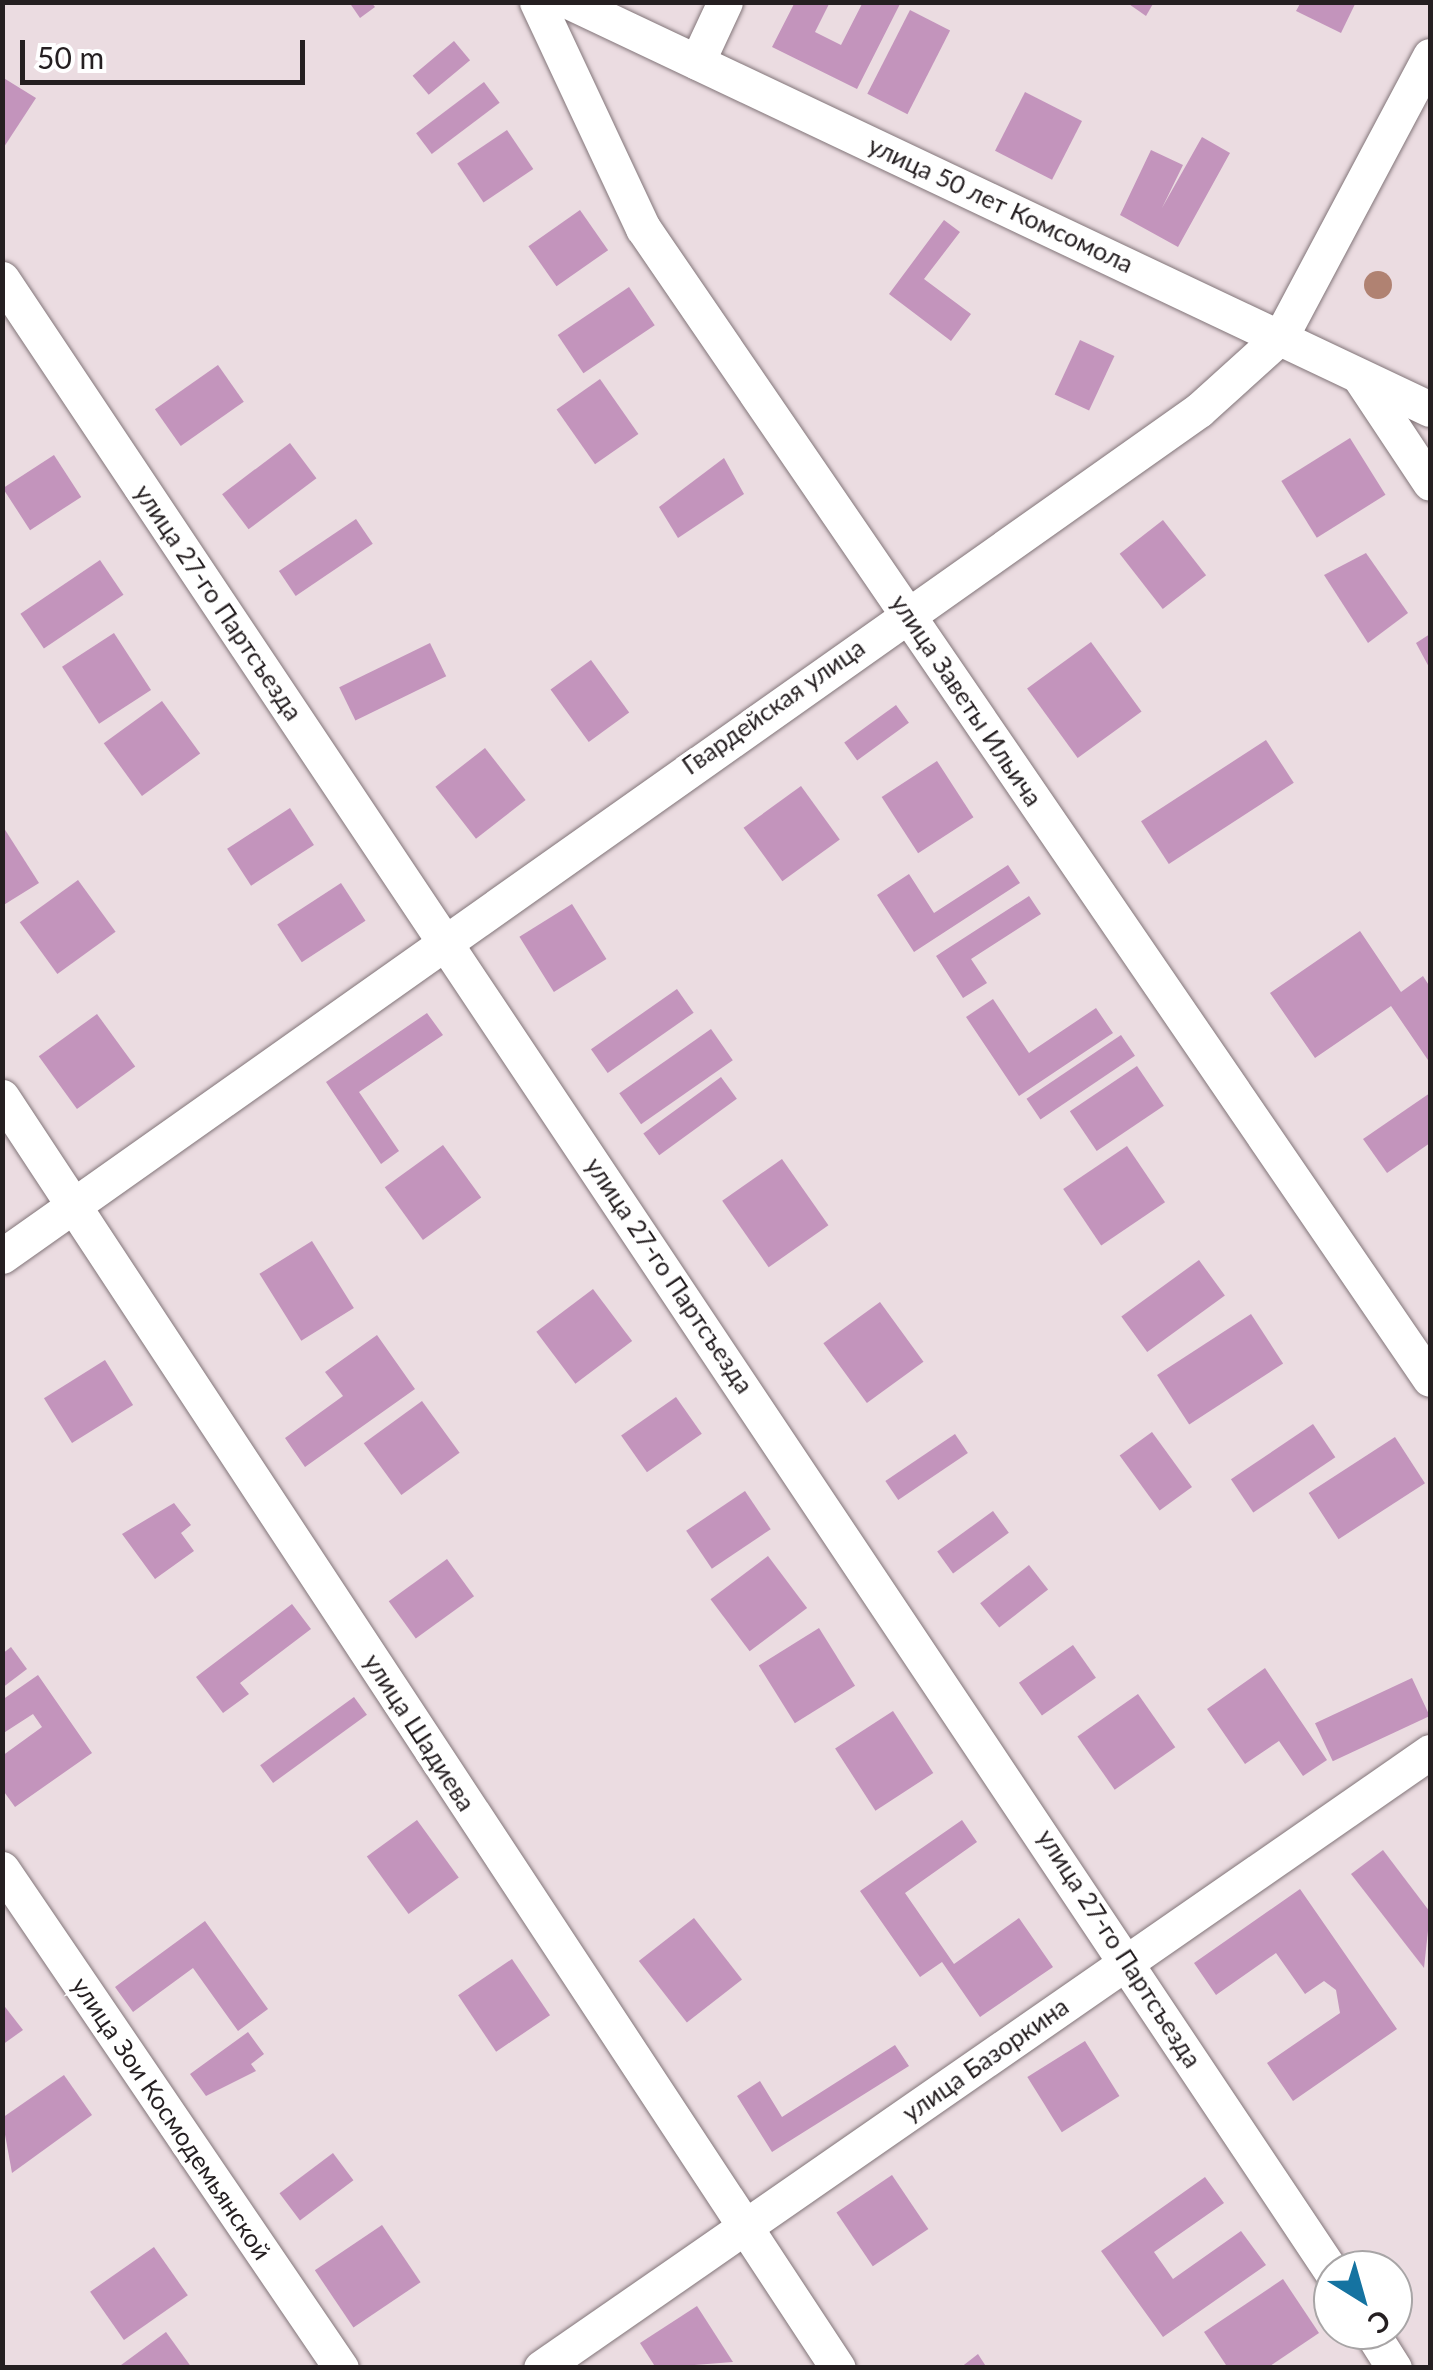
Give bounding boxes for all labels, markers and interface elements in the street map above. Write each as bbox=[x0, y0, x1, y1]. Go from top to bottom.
scale bar bbox=[25, 20, 310, 82]
text: 50 m bbox=[37, 39, 104, 75]
street label: улица 50 лет Комсомола bbox=[864, 129, 1138, 279]
street label: улица 27-го Партсъезда bbox=[129, 478, 309, 726]
street label: улица Заветы Ильича bbox=[885, 588, 1049, 812]
street label: Гвардейская улица bbox=[676, 632, 870, 780]
street label: улица 27-го Партсъезда bbox=[580, 1151, 760, 1399]
street label: улица Шадиева bbox=[358, 1648, 482, 1816]
street label: улица 27-го Партсъезда bbox=[1032, 1823, 1208, 2073]
street label: улица Зои Космодемьянской bbox=[66, 1971, 278, 2265]
street label: улица Базоркина bbox=[896, 1991, 1074, 2127]
north arrow bbox=[1313, 2250, 1413, 2350]
text: С bbox=[1362, 2303, 1397, 2342]

